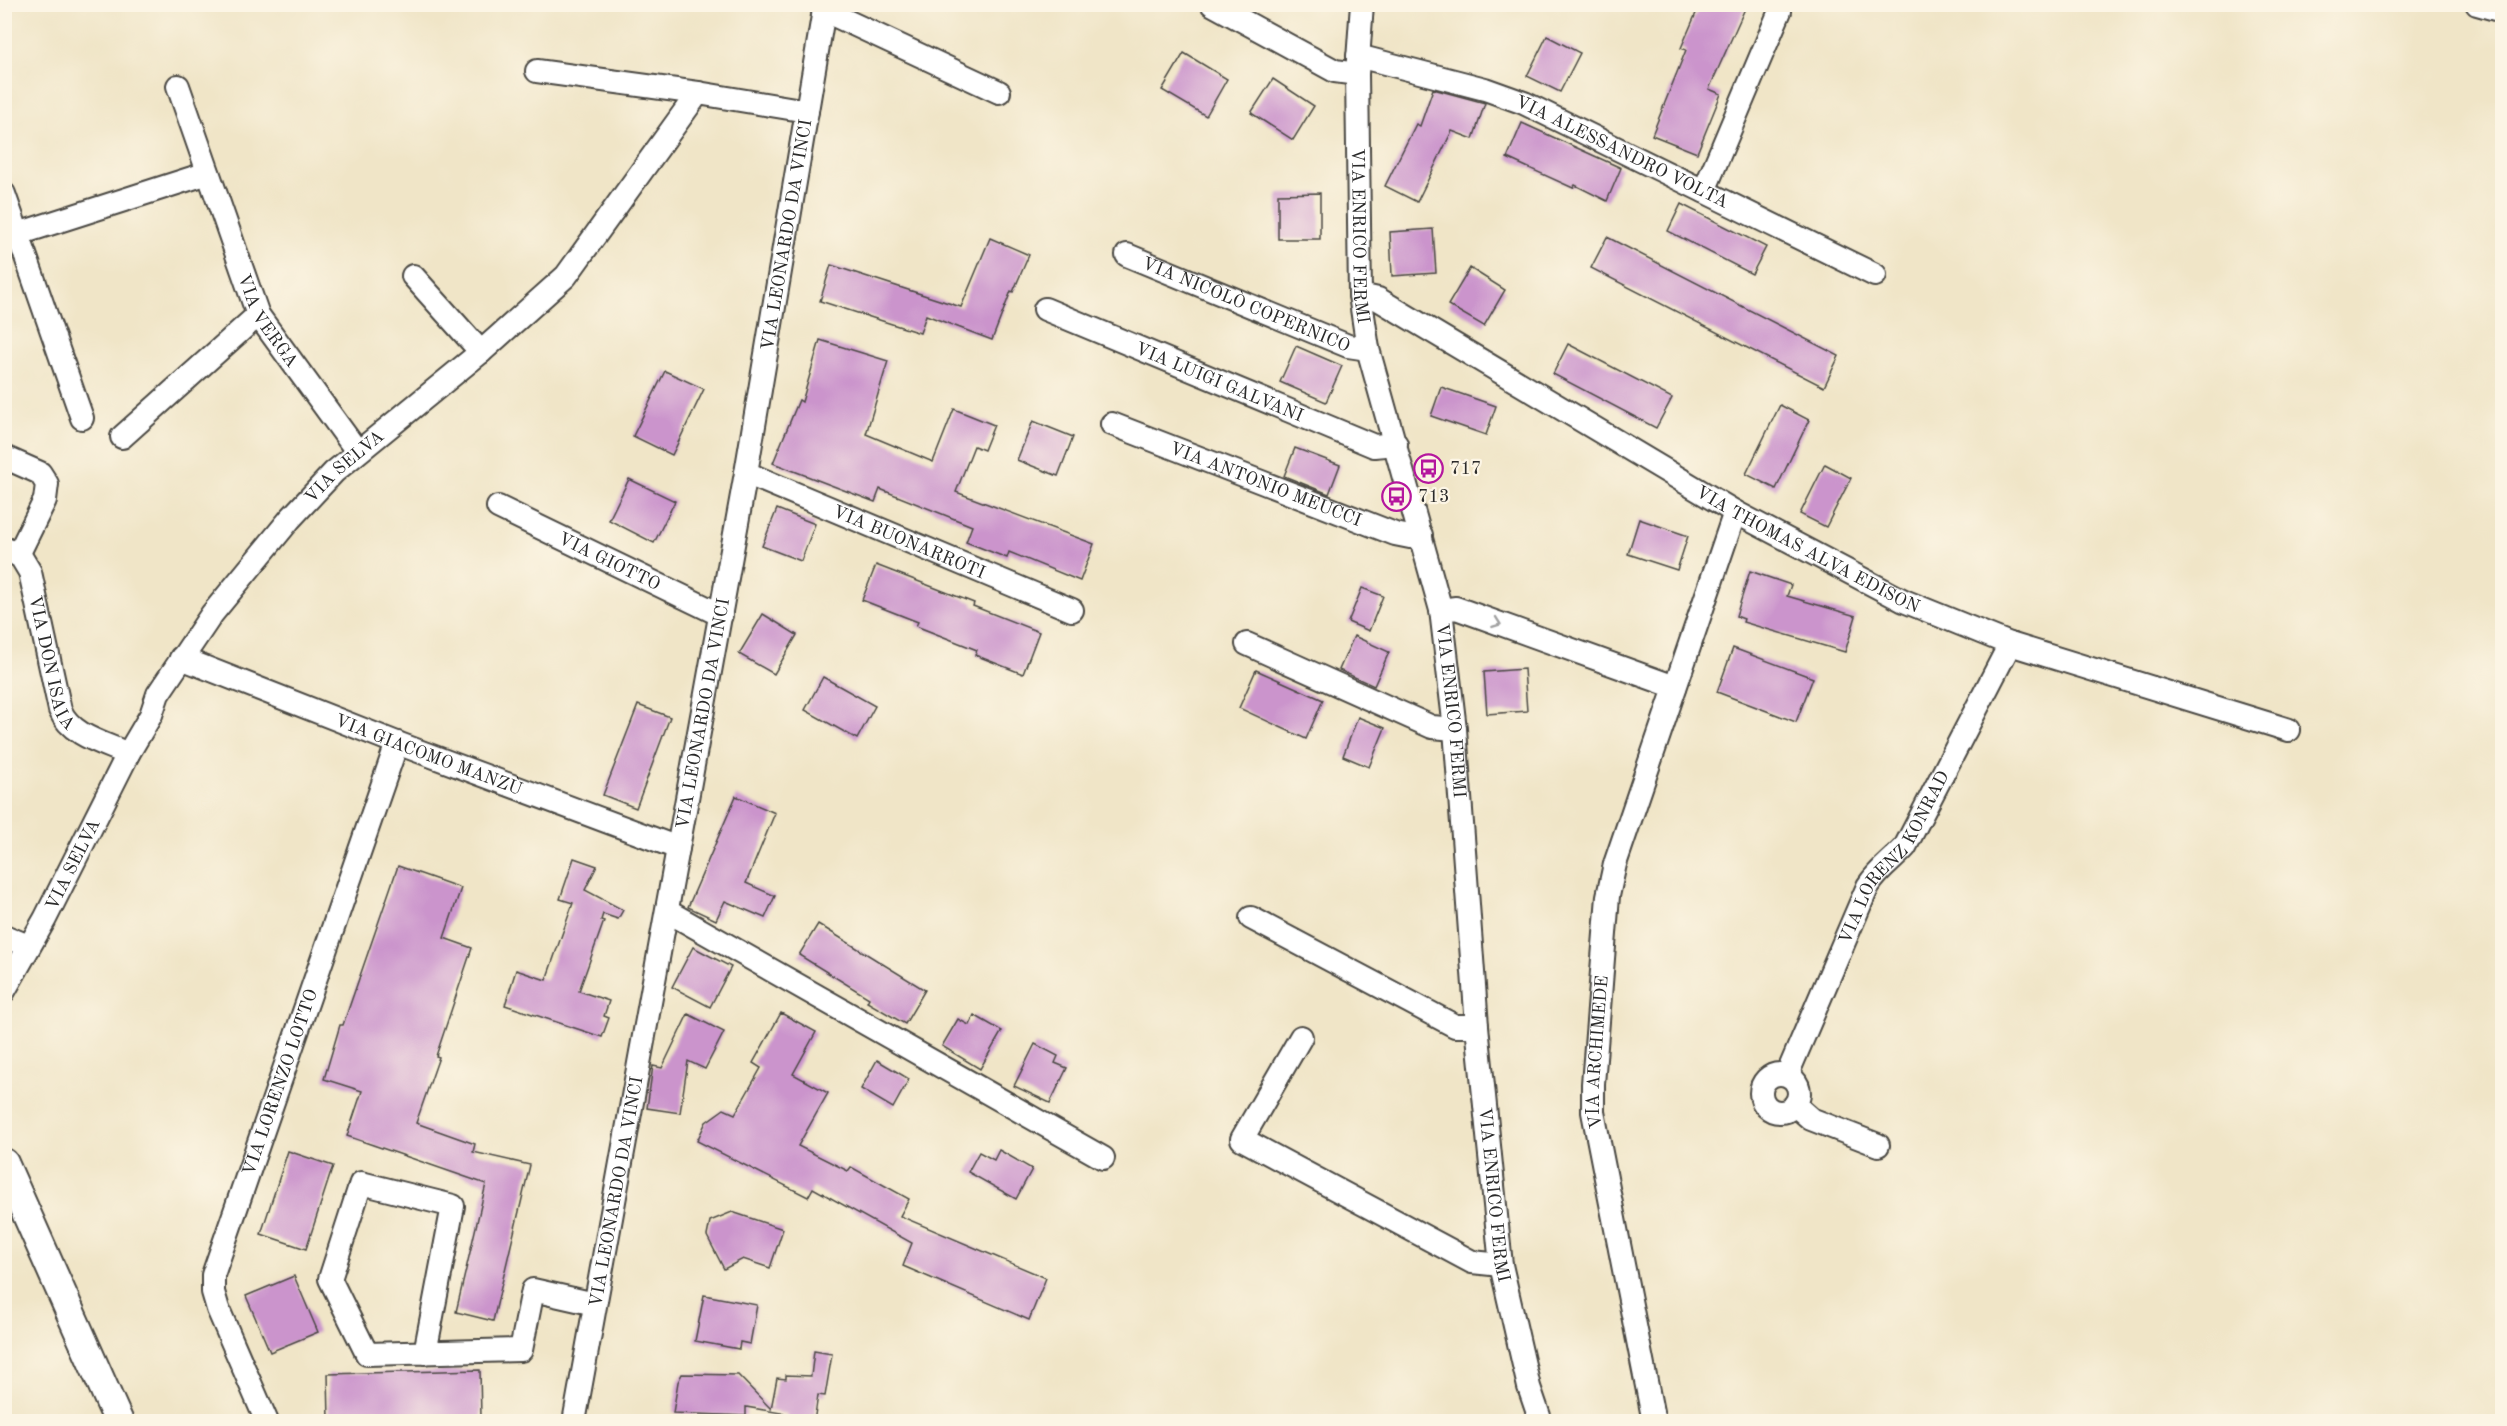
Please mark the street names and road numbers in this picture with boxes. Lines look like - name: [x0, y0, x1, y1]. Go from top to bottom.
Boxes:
- street label: VIA ALESSANDRO VOLTA: [1513, 93, 1731, 212]
- street label: VIA LEONARDO DA VINCI: [759, 118, 815, 352]
- street label: VIA ENRICO FERMI: [1348, 148, 1372, 325]
- street label: VIA NICOLÒ COPERNICO: [1139, 254, 1352, 356]
- street label: VIA VERGA: [234, 272, 301, 371]
- street label: VIA LUIGI GALVANI: [1132, 340, 1306, 426]
- street label: VIA SELVA: [302, 427, 388, 507]
- street label: VIA ANTONIO MEUCCI: [1167, 439, 1364, 530]
- street label: VIA THOMAS ALVA EDISON: [1693, 483, 1922, 616]
- street label: VIA BUONARROTI: [830, 503, 988, 582]
- street label: VIA GIOTTO: [555, 530, 663, 594]
- street label: VIA DON ISAIA: [25, 594, 78, 734]
- street label: VIA LEONARDO DA VINCI: [674, 597, 733, 831]
- street label: VIA ENRICO FERMI: [1433, 622, 1468, 799]
- street label: VIA GIACOMO MANZÙ: [332, 712, 526, 799]
- street label: VIA LORENZ KONRAD: [1836, 768, 1953, 947]
- street label: VIA SELVA: [43, 816, 104, 913]
- street label: VIA ARCHIMEDE: [1585, 975, 1612, 1130]
- street label: VIA LORENZO LOTTO: [240, 987, 321, 1178]
- street label: VIA LEONARDO DA VINCI: [587, 1075, 646, 1309]
- street label: VIA ENRICO FERMI: [1475, 1107, 1513, 1284]

